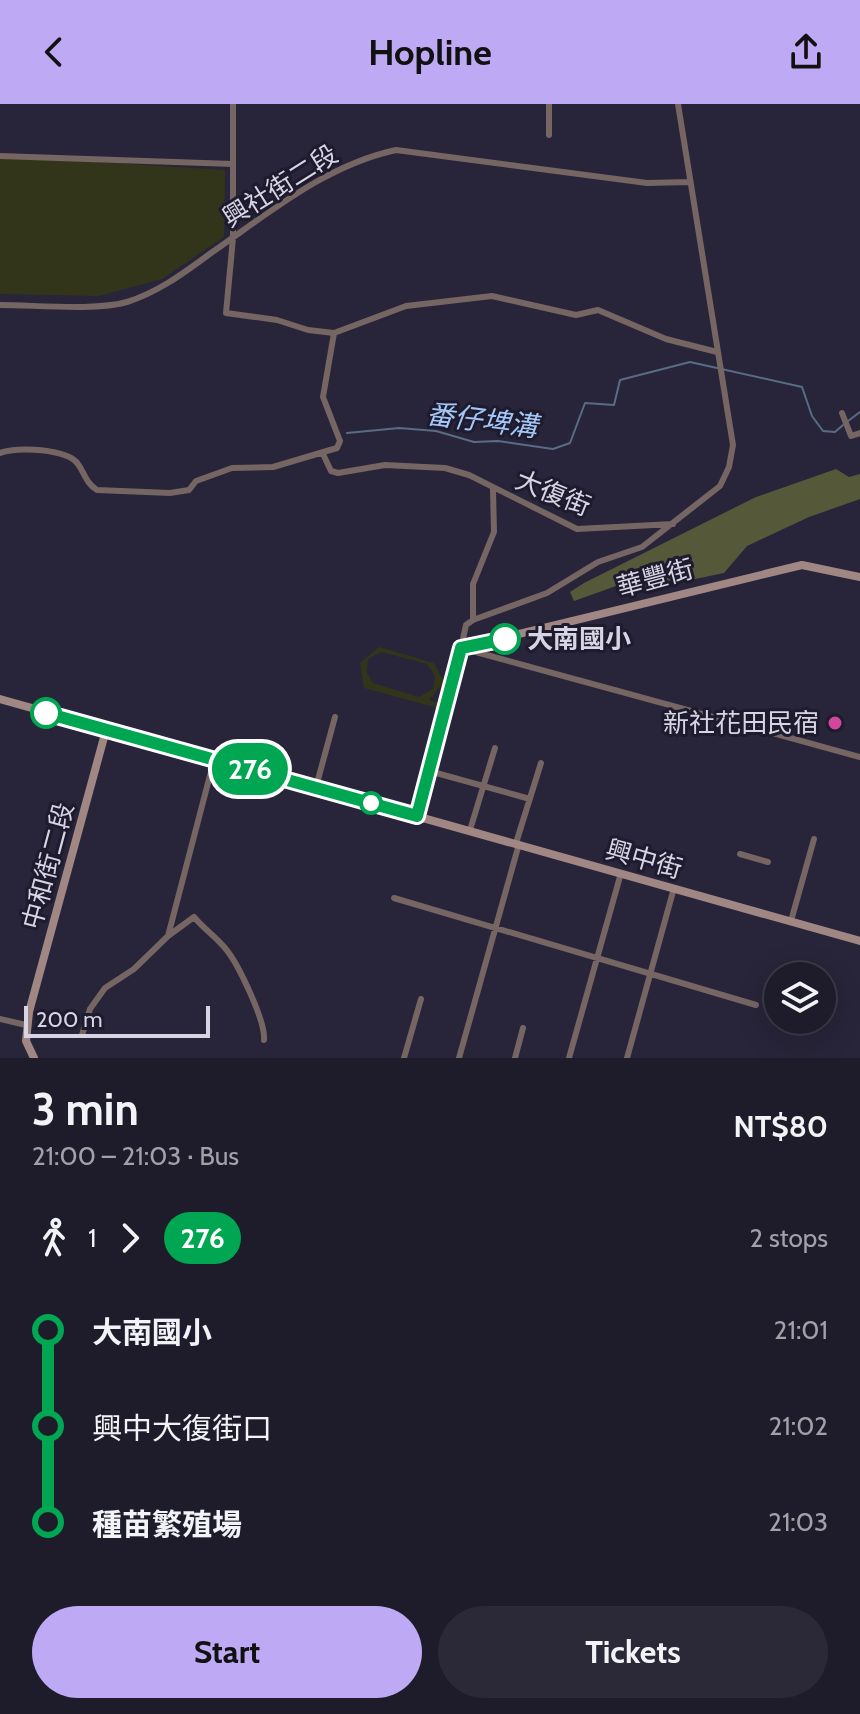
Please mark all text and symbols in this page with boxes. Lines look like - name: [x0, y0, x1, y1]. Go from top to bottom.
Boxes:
- icon: back: [32, 30, 76, 74]
- text: Hopline: [368, 30, 492, 74]
- icon: share: [784, 30, 828, 74]
- street label: 興社街二段: [216, 138, 344, 234]
- water label: 番仔埤溝: [424, 396, 544, 444]
- street label: 大復街: [511, 464, 595, 522]
- street label: 華豐街: [613, 552, 697, 604]
- place label: 大南國小: [527, 623, 631, 655]
- marker: 大南國小: [490, 624, 520, 654]
- unlabelled marker: [31, 698, 61, 728]
- place label: 新社花田民宿: [663, 707, 819, 739]
- marker: 新社花田民宿: [826, 714, 844, 732]
- line badge: 276: [204, 743, 296, 795]
- text: 276: [228, 752, 272, 786]
- unlabelled marker: [360, 792, 382, 814]
- street label: 中和街二段: [16, 799, 80, 933]
- street label: 興中街: [602, 833, 686, 885]
- map controls: [764, 962, 836, 1034]
- button: layers: [764, 962, 836, 1034]
- scale bar: [24, 1002, 210, 1038]
- text: 200 m: [36, 1006, 102, 1033]
- text: 3 min: [32, 1083, 139, 1136]
- text: NT$80: [733, 1108, 828, 1145]
- text: 21:00 – 21:03 · Bus: [32, 1140, 239, 1172]
- icon: walk: [32, 1216, 76, 1260]
- icon: forward: [108, 1216, 152, 1260]
- text: 276: [180, 1221, 225, 1255]
- text: 1: [88, 1222, 96, 1254]
- text: 2 stops: [750, 1222, 828, 1254]
- text: 大南國小: [92, 1314, 212, 1351]
- text: 21:01: [774, 1314, 828, 1346]
- text: 興中大復街口: [92, 1410, 272, 1447]
- text: 21:02: [769, 1410, 828, 1442]
- text: 種苗繁殖場: [92, 1506, 242, 1543]
- text: 21:03: [768, 1506, 828, 1538]
- button: Start: [32, 1606, 422, 1698]
- button: Tickets: [438, 1606, 828, 1698]

